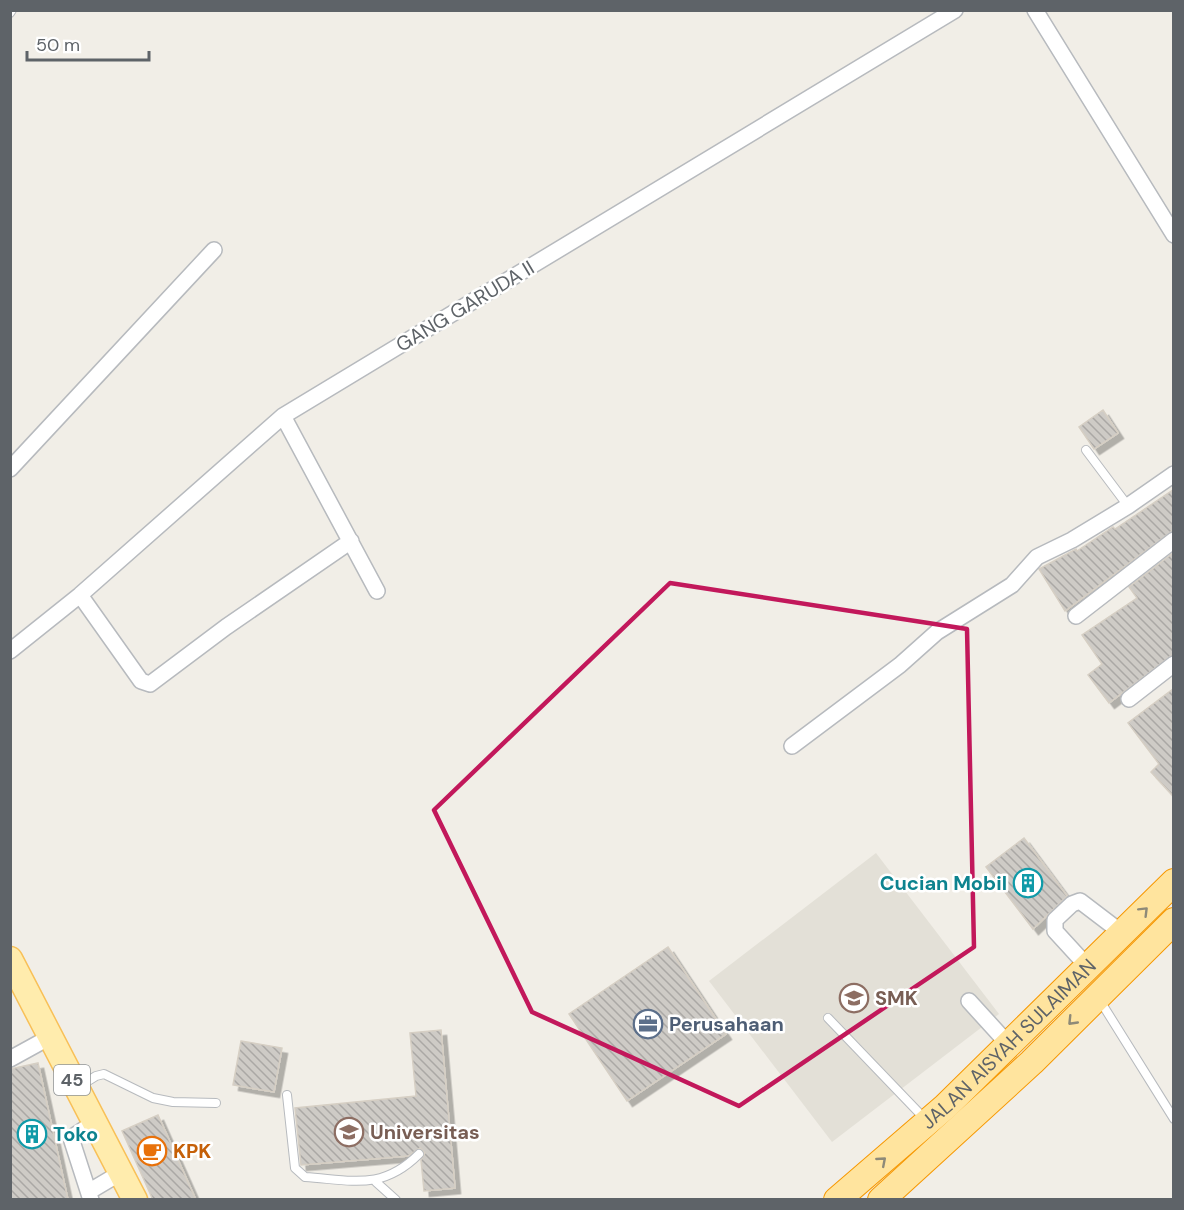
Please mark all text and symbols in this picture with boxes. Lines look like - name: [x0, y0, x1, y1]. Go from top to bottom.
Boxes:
- scale bar: [27, 24, 148, 62]
- text: 50 m: [36, 33, 80, 57]
- street label: GANG GARUDA II: [391, 254, 539, 358]
- building icon: Cucian Mobil: [1012, 867, 1044, 899]
- place label: Cucian Mobil: [880, 870, 1007, 896]
- one-way arrow: [1138, 907, 1148, 918]
- street label: JALAN AISYAH SULAIMAN: [916, 953, 1101, 1135]
- school or university icon: SMK: [838, 982, 870, 1014]
- place label: SMK: [875, 985, 918, 1011]
- office icon: Perusahaan: [632, 1008, 664, 1040]
- place label: Perusahaan: [669, 1011, 784, 1037]
- one-way arrow: [1068, 1014, 1079, 1024]
- road number: 45: [54, 1065, 90, 1095]
- school or university icon: Universitas: [333, 1116, 365, 1148]
- building icon: Toko: [16, 1118, 48, 1150]
- place label: Universitas: [370, 1119, 480, 1145]
- place label: Toko: [53, 1121, 98, 1147]
- cafe icon: KPK: [136, 1135, 168, 1167]
- place label: KPK: [173, 1138, 211, 1164]
- one-way arrow: [875, 1158, 886, 1169]

